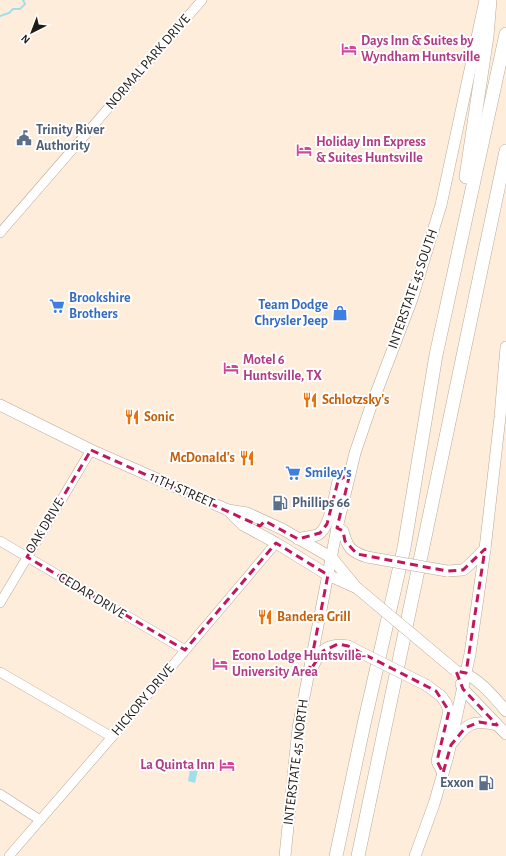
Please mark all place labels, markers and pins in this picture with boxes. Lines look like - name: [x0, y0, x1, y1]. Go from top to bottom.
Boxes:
- place label: Days Inn & Suites by Wyndham Huntsville: [361, 34, 480, 64]
- hotel icon: Days Inn & Suites by Wyndham Huntsville: [340, 40, 358, 58]
- place label: Trinity River Authority: [36, 123, 105, 153]
- public building icon: Trinity River Authority: [15, 129, 33, 147]
- place label: Holiday Inn Express & Suites Huntsville: [316, 135, 426, 165]
- hotel icon: Holiday Inn Express & Suites Huntsville: [295, 141, 313, 159]
- place label: Brookshire Brothers: [69, 291, 131, 321]
- supermarket icon: Brookshire Brothers: [48, 297, 66, 315]
- place label: Team Dodge Chrysler Jeep: [255, 298, 328, 328]
- shop icon: Team Dodge Chrysler Jeep: [331, 304, 349, 322]
- place label: Motel 6 Huntsville, TX: [243, 353, 322, 383]
- hotel icon: Motel 6 Huntsville, TX: [222, 359, 240, 377]
- restaurant icon: Schlotzsky's: [301, 391, 319, 409]
- place label: Schlotzsky's: [322, 393, 390, 407]
- restaurant icon: Sonic: [123, 408, 141, 426]
- place label: Sonic: [144, 410, 175, 424]
- restaurant icon: McDonald's: [238, 449, 256, 467]
- place label: McDonald's: [170, 451, 235, 465]
- supermarket icon: Smiley's: [284, 464, 302, 482]
- place label: Smiley's: [305, 466, 352, 480]
- fuel station icon: Phillips 66: [271, 494, 289, 512]
- place label: Phillips 66: [292, 496, 350, 510]
- restaurant icon: Bandera Grill: [256, 608, 274, 626]
- place label: Bandera Grill: [277, 610, 351, 624]
- place label: Econo Lodge Huntsville- University Area: [232, 649, 366, 679]
- hotel icon: Econo Lodge Huntsville- University Area: [211, 655, 229, 673]
- hotel icon: La Quinta Inn: [218, 756, 236, 774]
- place label: La Quinta Inn: [140, 758, 215, 772]
- fuel station icon: Exxon: [477, 774, 495, 792]
- place label: Exxon: [440, 776, 474, 790]

